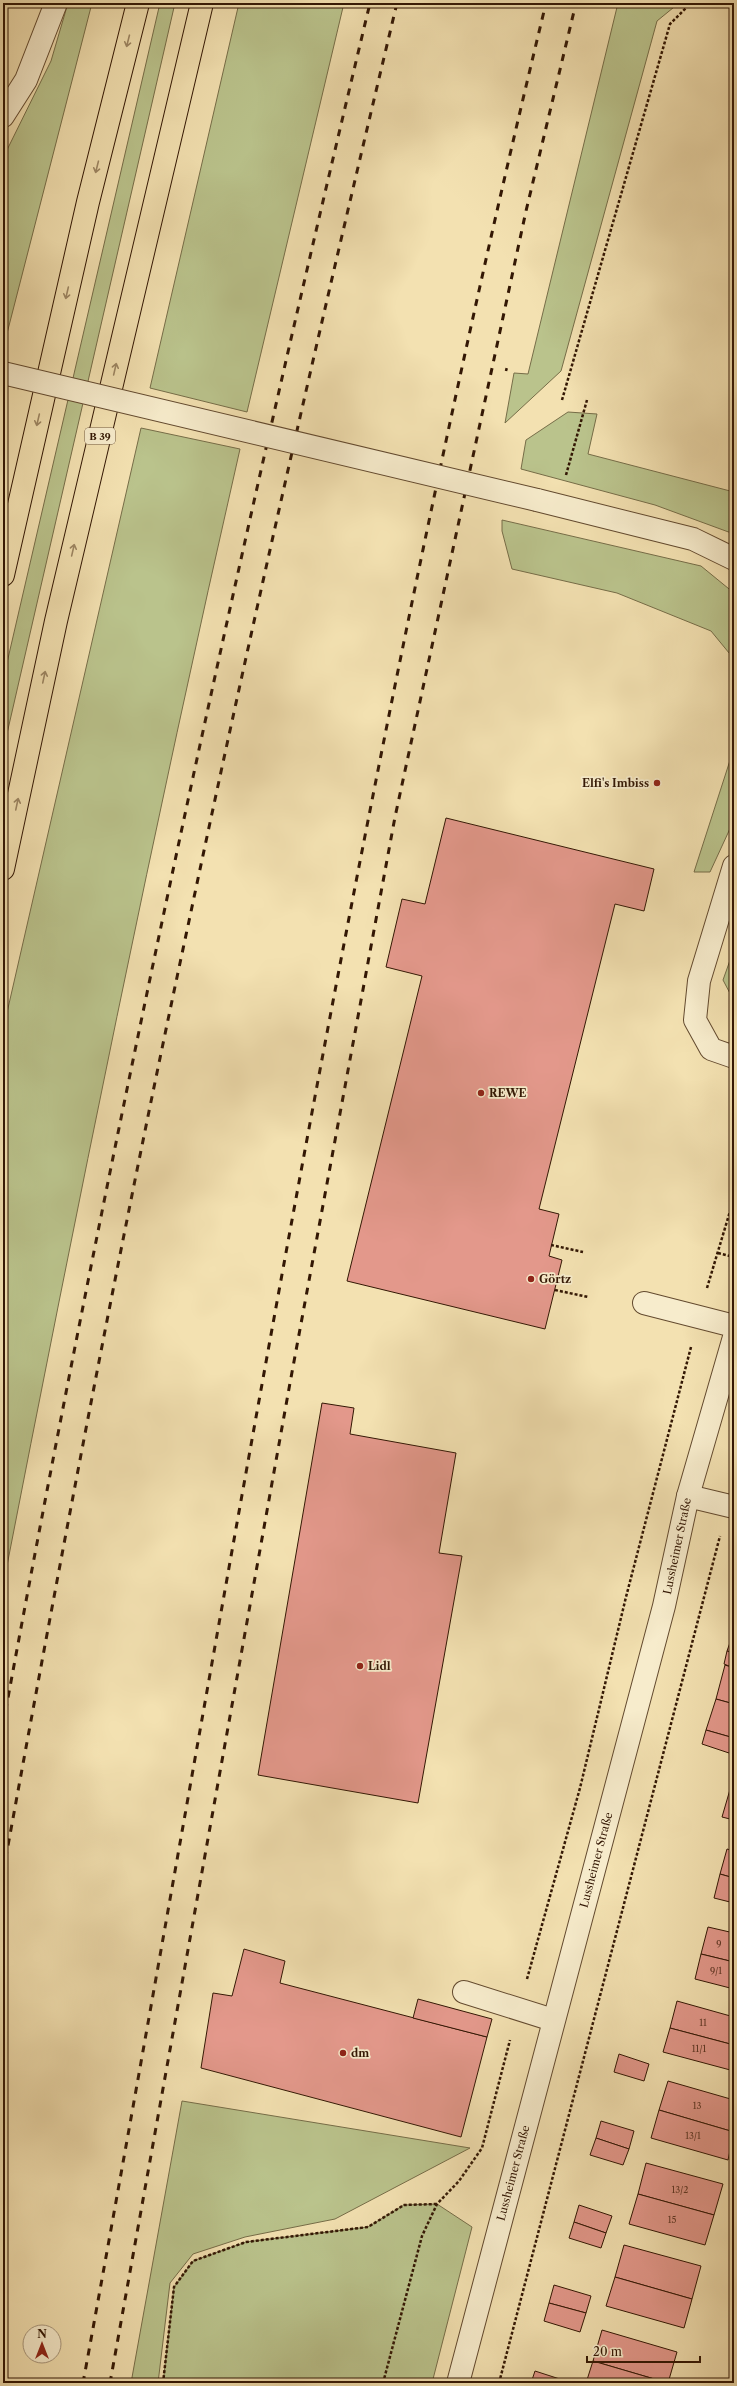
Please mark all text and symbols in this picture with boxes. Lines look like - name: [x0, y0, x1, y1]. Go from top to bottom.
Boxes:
- one-way arrow: [124, 34, 132, 47]
- one-way arrow: [92, 160, 100, 173]
- one-way arrow: [63, 287, 70, 300]
- one-way arrow: [112, 363, 120, 376]
- one-way arrow: [34, 413, 42, 426]
- road number: B 39: [85, 428, 115, 444]
- one-way arrow: [69, 544, 77, 557]
- one-way arrow: [41, 670, 49, 683]
- place label: Elfi's Imbiss: [582, 776, 649, 790]
- marker: Elfi's Imbiss: [652, 778, 662, 788]
- one-way arrow: [13, 798, 21, 811]
- place label: REWE: [489, 1086, 527, 1100]
- marker: REWE: [476, 1088, 486, 1098]
- place label: Görtz: [539, 1272, 571, 1286]
- marker: Görtz: [526, 1274, 536, 1284]
- street label: Lussheimer Straße: [660, 1496, 694, 1596]
- place label: Lidl: [368, 1659, 391, 1673]
- marker: Lidl: [355, 1661, 365, 1671]
- street label: Lussheimer Straße: [577, 1811, 615, 1909]
- house number: 9: [716, 1938, 722, 1949]
- house number: 9/1: [710, 1965, 722, 1976]
- house number: 11: [699, 2017, 707, 2028]
- house number: 11/1: [692, 2043, 707, 2054]
- place label: dm: [351, 2046, 369, 2060]
- marker: dm: [338, 2048, 348, 2058]
- house number: 13: [693, 2100, 701, 2111]
- street label: Lussheimer Straße: [494, 2124, 532, 2222]
- house number: 13/1: [685, 2130, 701, 2141]
- house number: 13/2: [671, 2184, 689, 2195]
- house number: 15: [668, 2214, 676, 2225]
- north arrow: [22, 2324, 62, 2364]
- text: N: [37, 2327, 47, 2341]
- scale bar: [587, 2338, 700, 2364]
- text: 20 m: [593, 2344, 622, 2359]

